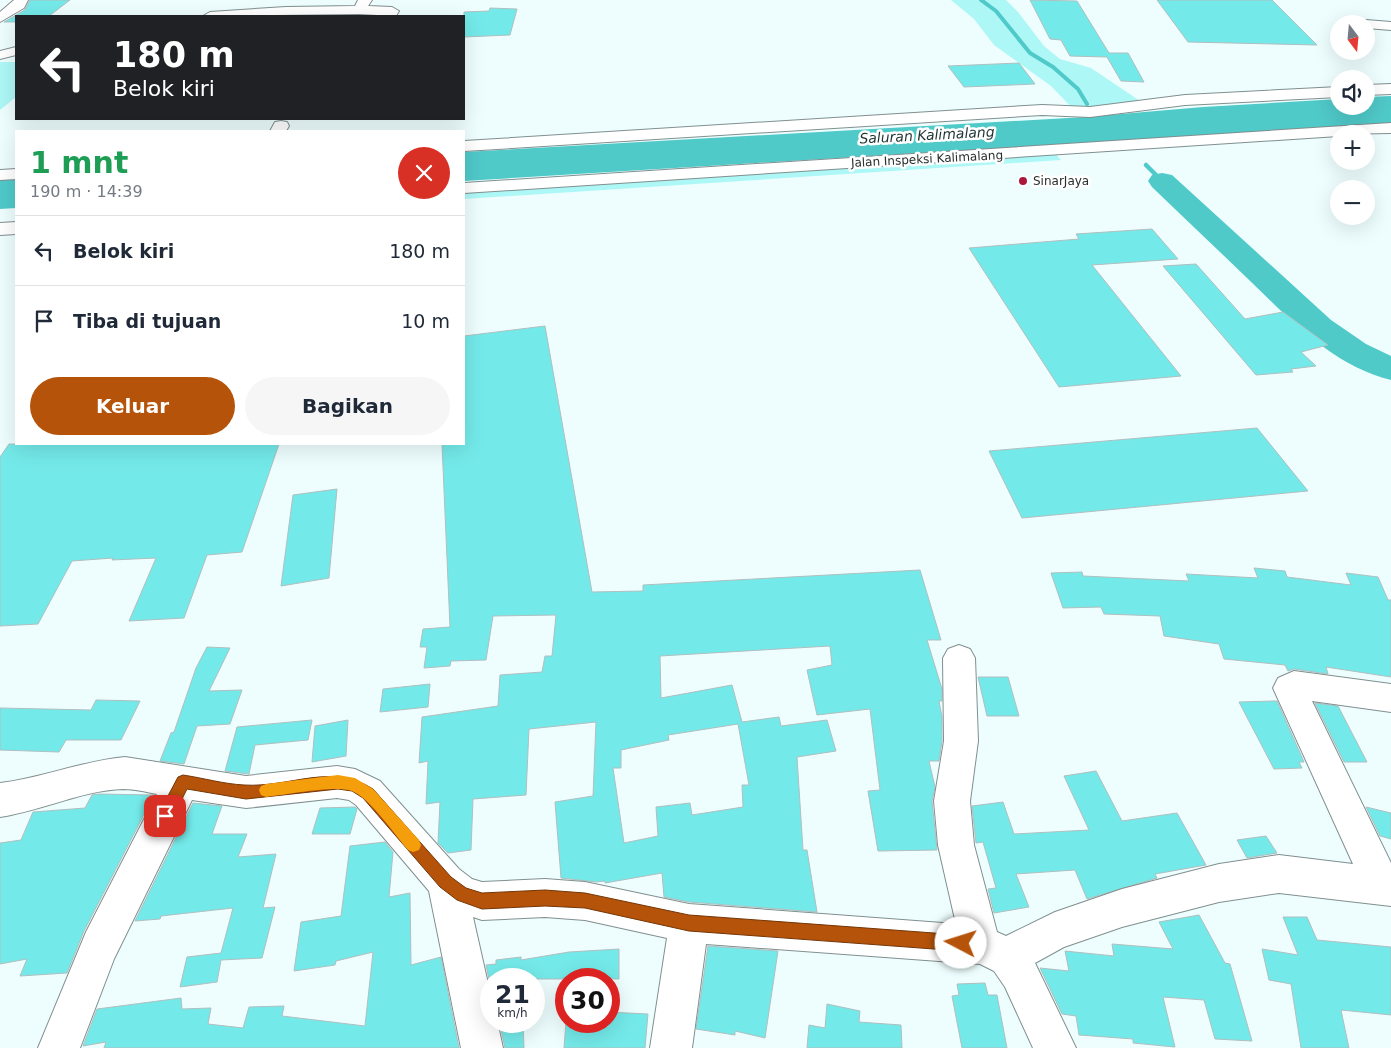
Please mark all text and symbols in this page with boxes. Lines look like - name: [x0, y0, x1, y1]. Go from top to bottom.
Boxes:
- north arrow: [1330, 15, 1375, 60]
- map controls: [1330, 15, 1375, 225]
- icon: left: [30, 35, 95, 100]
- text: 180 m: [113, 35, 235, 75]
- button: sound: [1330, 70, 1375, 115]
- text: Belok kiri: [113, 76, 215, 101]
- water label: Saluran Kalimalang: [859, 123, 995, 147]
- button: +: [1330, 125, 1375, 170]
- text: 1 mnt: [30, 145, 128, 180]
- button: close: [398, 147, 450, 199]
- street label: Jalan Inspeksi Kalimalang: [850, 148, 1003, 170]
- place label: SinarJaya: [1033, 174, 1089, 188]
- marker: SinarJaya: [1017, 175, 1029, 187]
- button: −: [1330, 180, 1375, 225]
- text: 190 m · 14:39: [30, 182, 143, 201]
- icon: left: [30, 237, 58, 265]
- text: Belok kiri: [73, 240, 174, 262]
- text: 180 m: [389, 240, 450, 262]
- icon: arrive: [30, 307, 58, 335]
- text: Tiba di tujuan: [73, 310, 221, 332]
- text: 10 m: [401, 310, 450, 332]
- button: Keluar: [30, 377, 235, 435]
- button: Bagikan: [245, 377, 450, 435]
- pin: [144, 795, 186, 837]
- icon: arrive: [151, 802, 179, 830]
- position arrow: [934, 916, 986, 968]
- speed limit sign: 30: [555, 968, 620, 1033]
- text: 21: [495, 980, 530, 1009]
- text: km/h: [497, 1006, 528, 1020]

